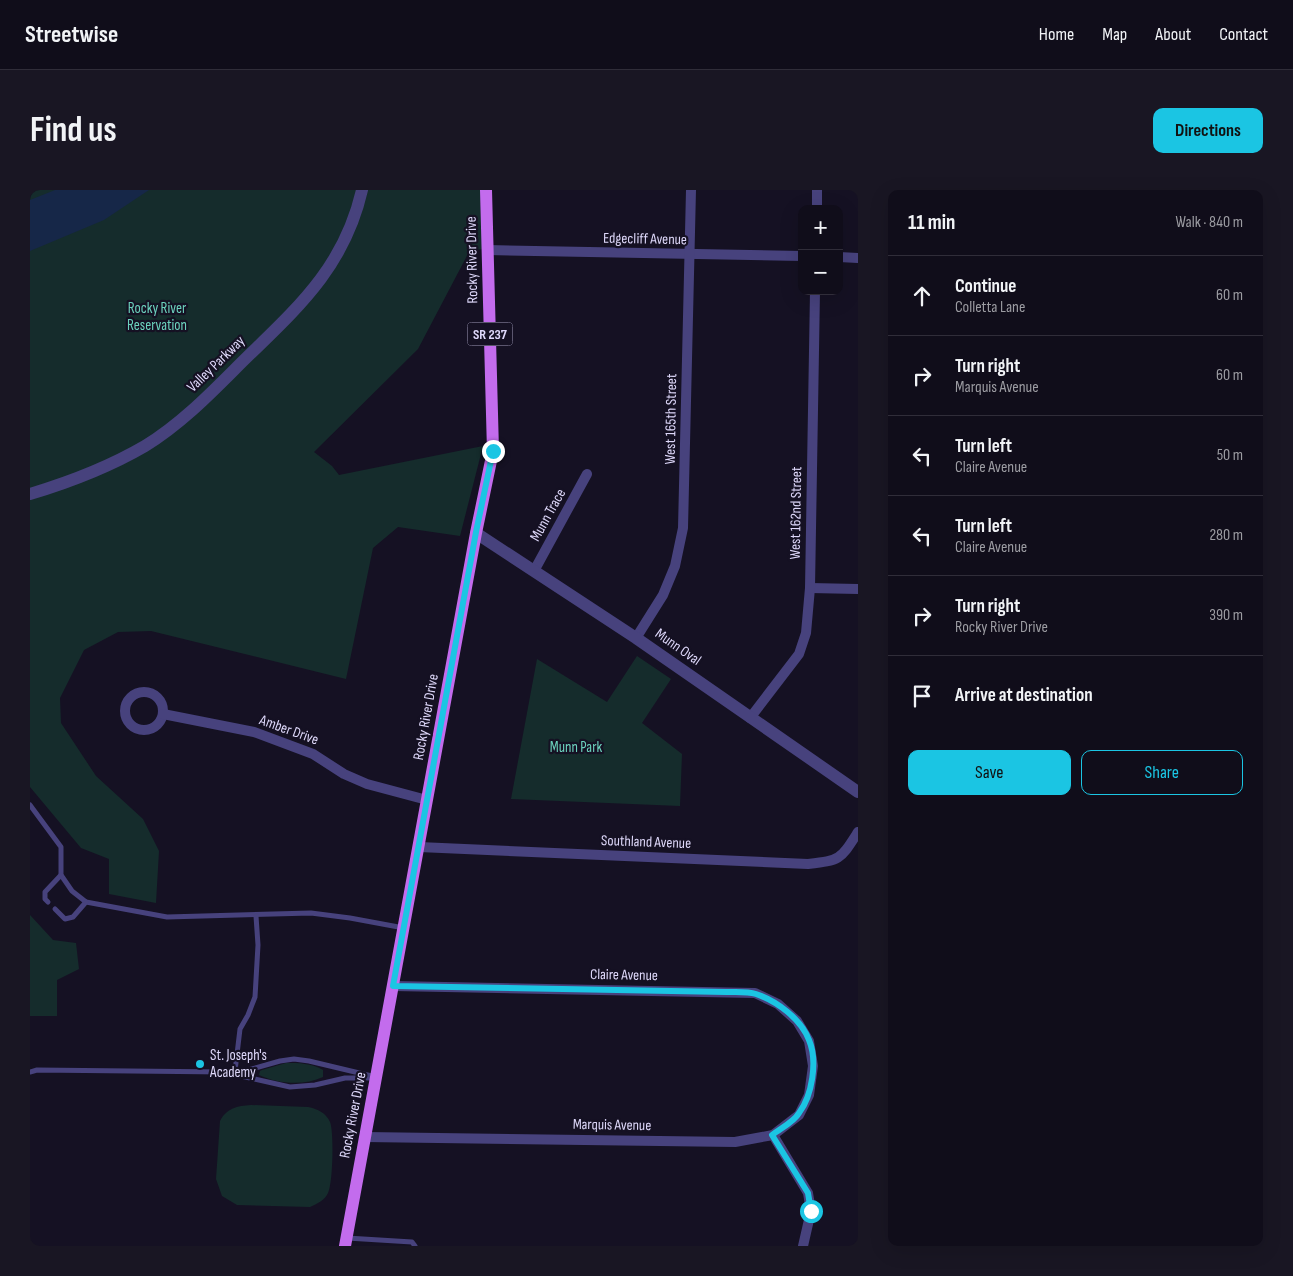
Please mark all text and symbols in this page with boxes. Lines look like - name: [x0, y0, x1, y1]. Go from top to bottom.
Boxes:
- text: Streetwise: [25, 20, 118, 49]
- text: Home: [1039, 24, 1074, 45]
- text: Map: [1102, 24, 1127, 45]
- text: About: [1155, 24, 1191, 45]
- text: Contact: [1219, 24, 1268, 45]
- button: Directions: [1153, 108, 1263, 153]
- text: Find us: [30, 109, 117, 152]
- map controls: [798, 205, 843, 295]
- button: +: [798, 205, 843, 250]
- text: 11 min: [908, 210, 955, 235]
- text: Walk · 840 m: [1176, 213, 1243, 232]
- street label: Rocky River Drive: [462, 216, 482, 304]
- street label: Edgecliff Avenue: [603, 229, 687, 249]
- button: −: [798, 250, 843, 295]
- text: Continue: [955, 275, 1016, 298]
- icon: ahead: [908, 282, 936, 310]
- text: 60 m: [1216, 286, 1243, 305]
- text: Colletta Lane: [955, 298, 1025, 317]
- park label: Rocky River Reservation: [127, 299, 187, 335]
- road number: SR 237: [468, 322, 512, 346]
- street label: Valley Parkway: [183, 332, 249, 396]
- text: Turn right: [955, 355, 1020, 378]
- icon: right: [908, 362, 936, 390]
- text: 60 m: [1216, 366, 1243, 385]
- street label: West 165th Street: [661, 373, 681, 465]
- text: Marquis Avenue: [955, 378, 1039, 397]
- text: Turn left: [955, 435, 1012, 458]
- route end: [482, 440, 505, 463]
- icon: left: [908, 442, 936, 470]
- text: 50 m: [1217, 446, 1243, 465]
- text: Claire Avenue: [955, 458, 1027, 477]
- street label: West 162nd Street: [786, 466, 806, 560]
- street label: Munn Trace: [526, 485, 570, 545]
- text: Turn left: [955, 515, 1012, 538]
- icon: left: [908, 522, 936, 550]
- text: 280 m: [1209, 526, 1243, 545]
- text: Claire Avenue: [955, 538, 1027, 557]
- text: Turn right: [955, 595, 1020, 618]
- icon: right: [908, 602, 936, 630]
- text: 390 m: [1209, 606, 1243, 625]
- text: Rocky River Drive: [955, 618, 1048, 637]
- street label: Munn Oval: [651, 624, 705, 670]
- street label: Rocky River Drive: [409, 672, 443, 762]
- icon: arrive: [908, 682, 936, 710]
- text: Arrive at destination: [955, 684, 1093, 707]
- street label: Amber Drive: [256, 710, 321, 749]
- park label: Munn Park: [550, 738, 602, 757]
- button: Save: [908, 750, 1071, 795]
- button: Share: [1081, 750, 1243, 795]
- street label: Southland Avenue: [601, 831, 691, 853]
- street label: Claire Avenue: [590, 965, 658, 985]
- place label: St. Joseph's Academy: [209, 1046, 267, 1082]
- marker: St. Joseph's Academy: [194, 1058, 206, 1070]
- street label: Rocky River Drive: [335, 1070, 371, 1160]
- street label: Marquis Avenue: [573, 1115, 651, 1135]
- route start: [800, 1200, 823, 1223]

